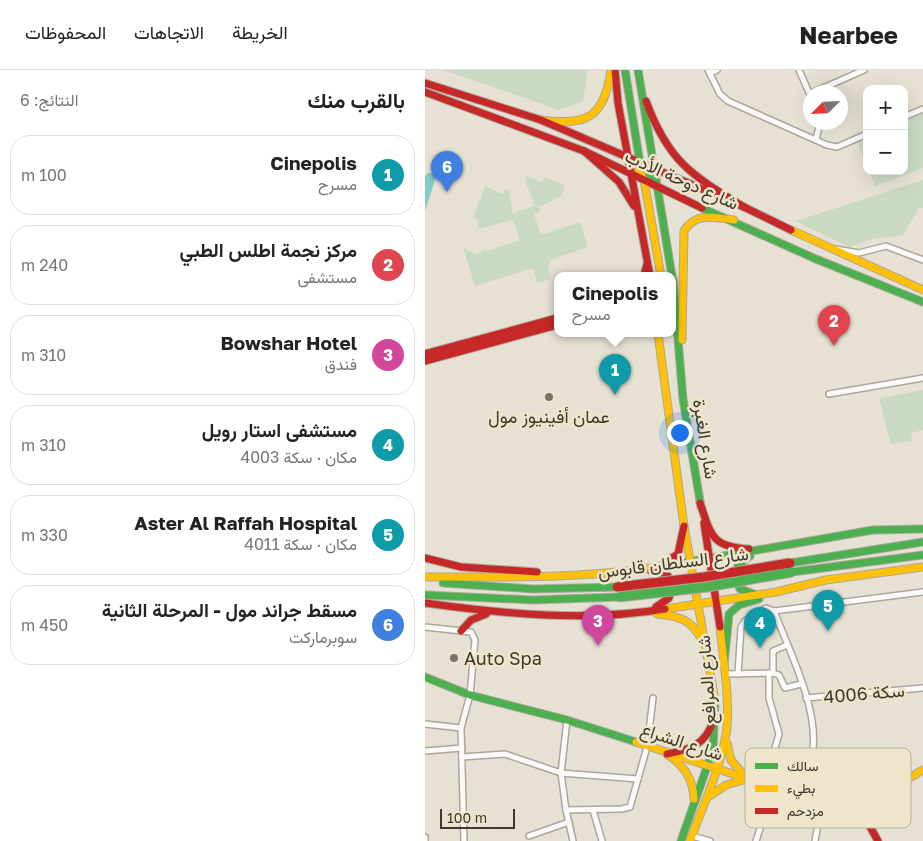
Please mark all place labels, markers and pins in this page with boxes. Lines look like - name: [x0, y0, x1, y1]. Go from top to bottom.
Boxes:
- pin: 6: [431, 151, 463, 192]
- pin: 2: [818, 305, 850, 346]
- pin: 1: [599, 354, 631, 395]
- marker: عمان أفينيوز مول: [543, 391, 555, 403]
- place label: عمان أفينيوز مول: [488, 405, 610, 428]
- pin: 5: [812, 590, 844, 631]
- pin: 3: [582, 605, 614, 646]
- pin: 4: [744, 607, 776, 648]
- place label: Auto Spa: [464, 647, 542, 669]
- marker: Auto Spa: [448, 652, 460, 664]

